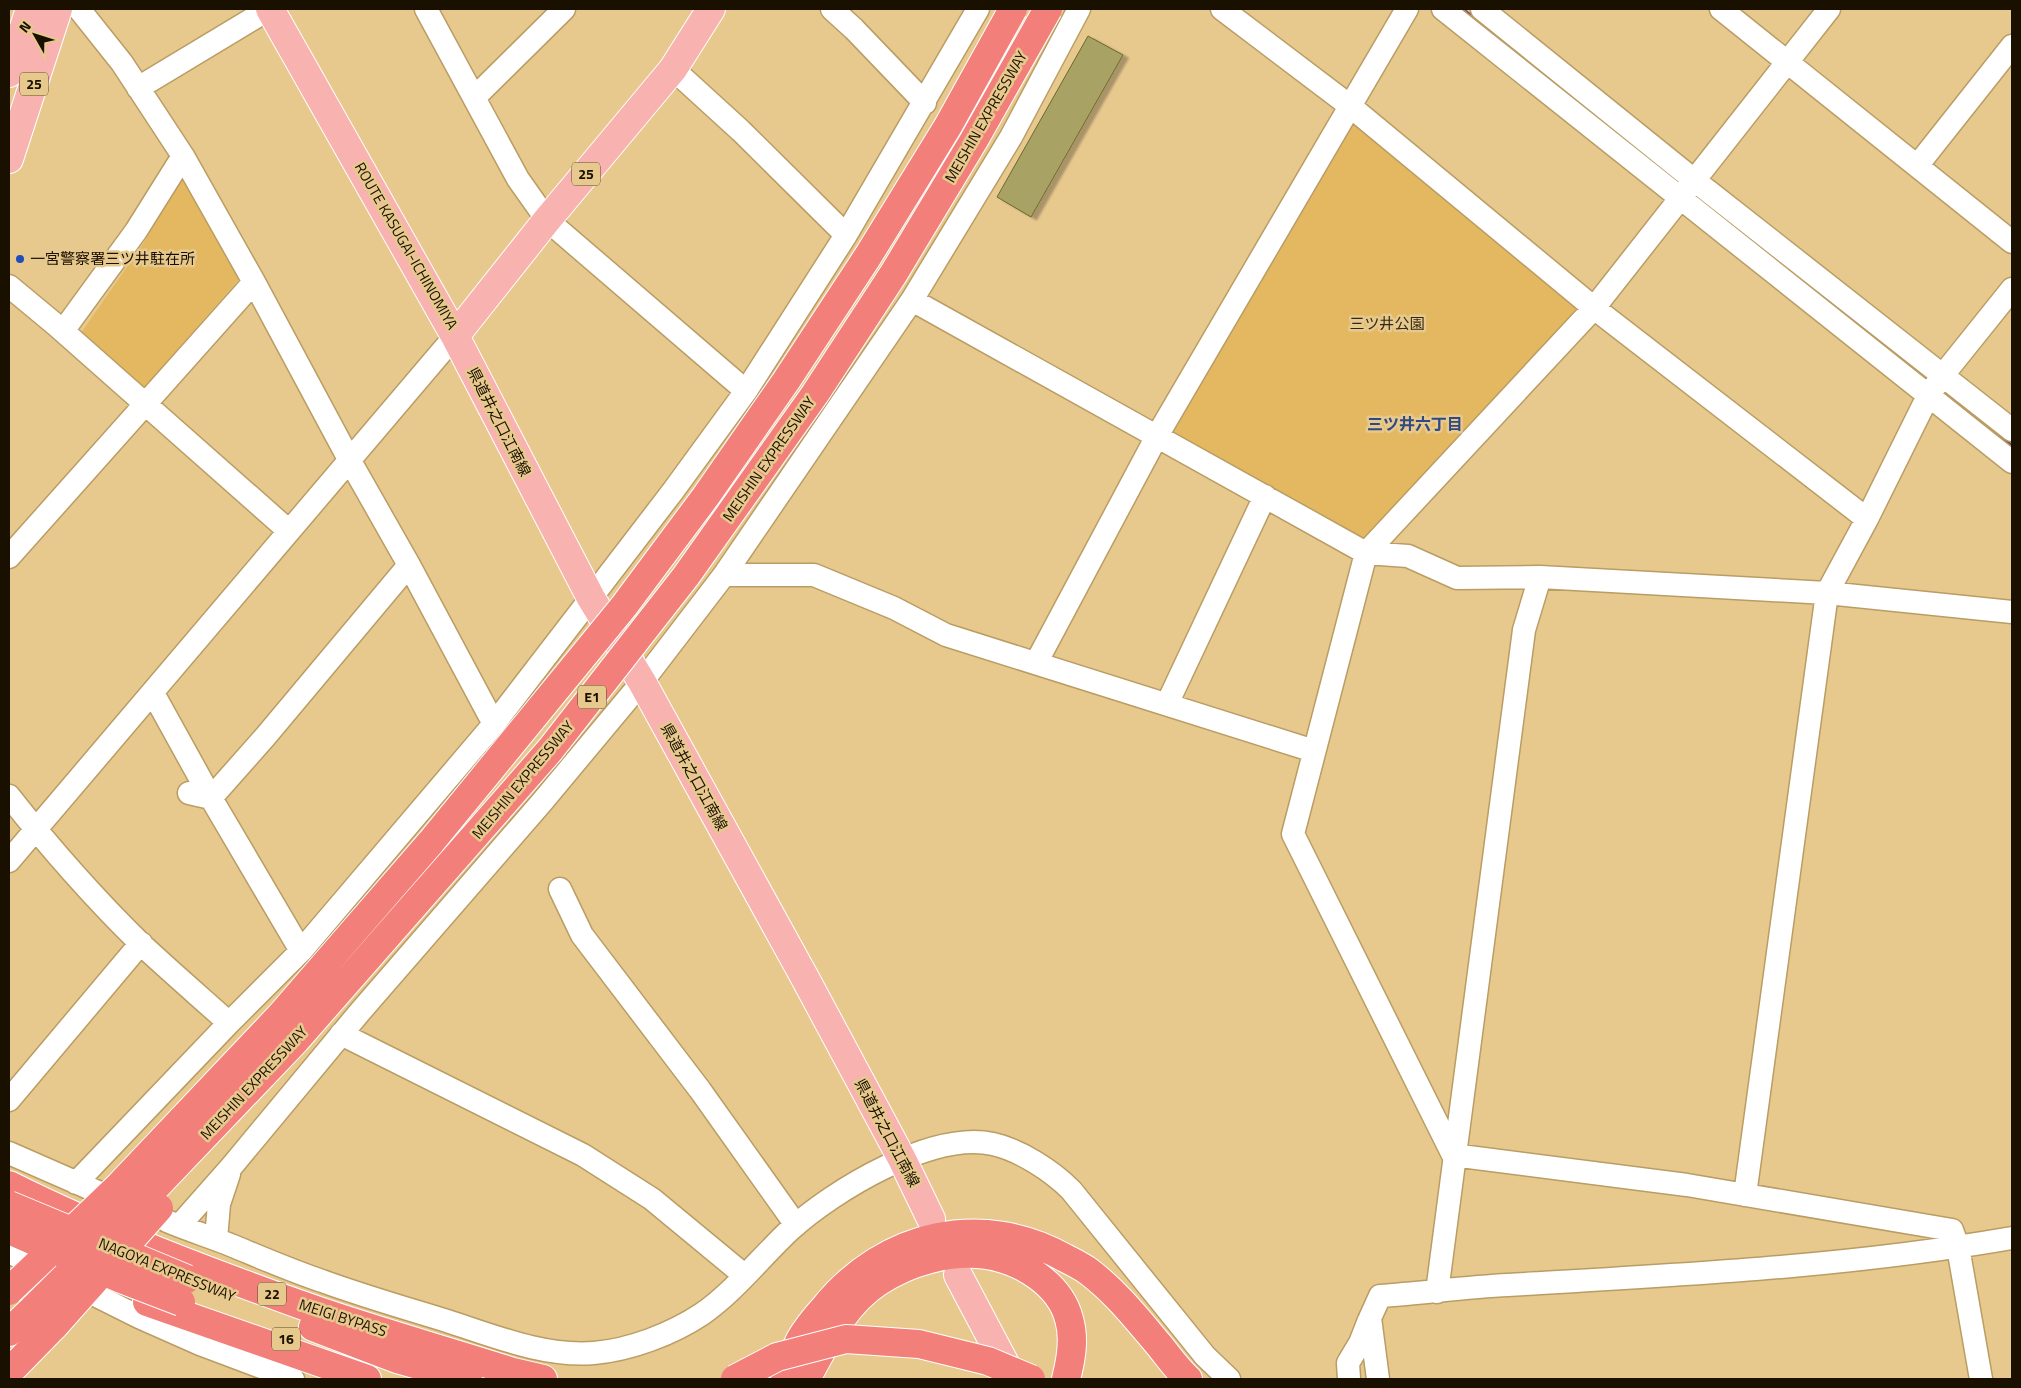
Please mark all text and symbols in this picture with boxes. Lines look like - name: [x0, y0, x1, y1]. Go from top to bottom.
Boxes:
- north arrow: [10, 10, 60, 60]
- text: N: [13, 16, 36, 37]
- street label: MEISHIN EXPRESSWAY: [938, 47, 1033, 187]
- road number: 25: [20, 72, 48, 96]
- street label: ROUTE KASUGAI-ICHINOMIYA: [349, 158, 464, 334]
- road number: 25: [572, 162, 600, 185]
- place label: 一宮警察署三ツ井駐在所: [30, 247, 195, 270]
- marker: 一宮警察署三ツ井駐在所: [14, 253, 26, 265]
- park label: 三ツ井公園: [1349, 312, 1425, 335]
- street label: 県道井之口江南線: [462, 363, 537, 480]
- street label: MEISHIN EXPRESSWAY: [717, 391, 821, 526]
- district label: 三ツ井六丁目: [1367, 412, 1463, 436]
- road number: E1: [578, 686, 606, 709]
- street label: MEISHIN EXPRESSWAY: [466, 715, 579, 844]
- street label: 県道井之口江南線: [655, 719, 734, 835]
- street label: MEISHIN EXPRESSWAY: [195, 1021, 313, 1145]
- street label: 県道井之口江南線: [849, 1074, 926, 1191]
- street label: NAGOYA EXPRESSWAY: [95, 1232, 239, 1308]
- road number: 22: [258, 1282, 286, 1306]
- street label: MEIGI BYPASS: [296, 1292, 390, 1343]
- road number: 16: [272, 1328, 300, 1350]

